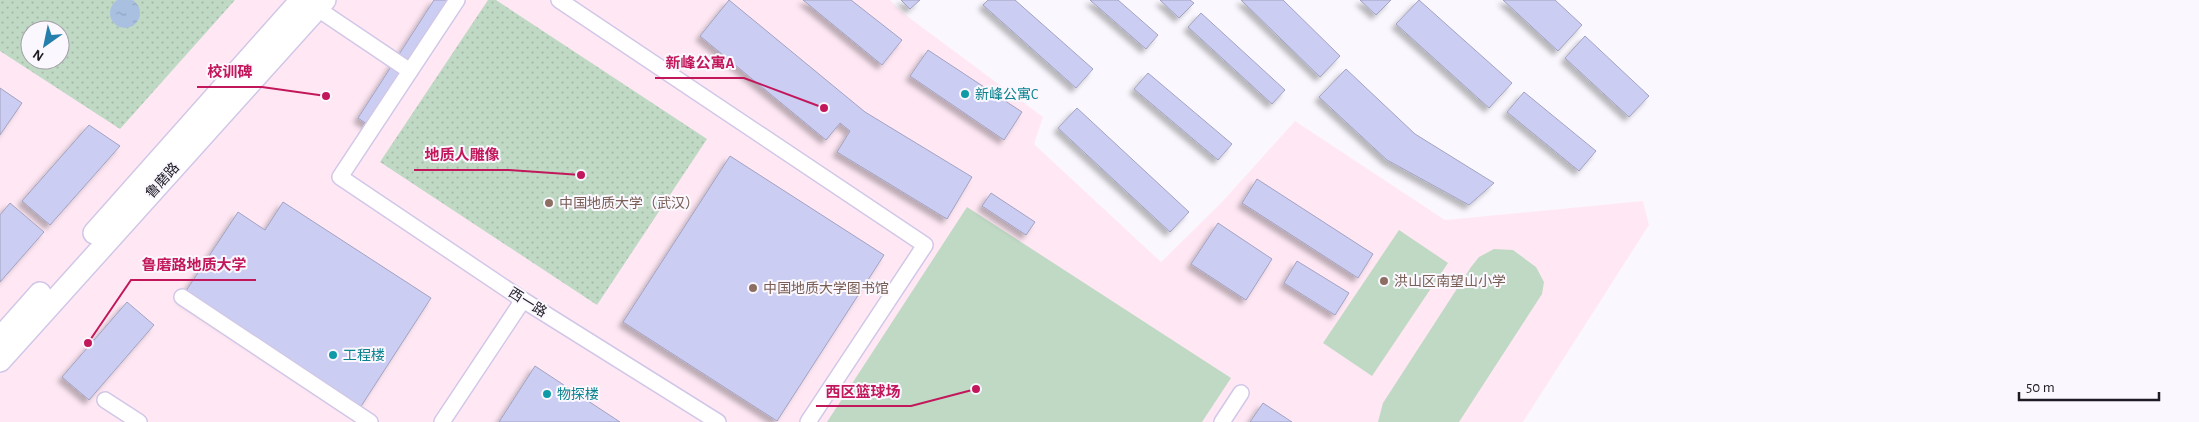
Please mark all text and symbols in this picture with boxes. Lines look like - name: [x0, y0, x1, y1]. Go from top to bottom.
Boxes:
- north arrow: [20, 20, 70, 70]
- text: N: [31, 47, 46, 64]
- callout: 新峰公寓A: [655, 48, 744, 78]
- text: 新峰公寓A: [665, 54, 735, 71]
- callout: 校训碑: [197, 57, 262, 87]
- text: 校训碑: [207, 63, 253, 80]
- place label: 新峰公寓C: [975, 86, 1038, 102]
- marker: 新峰公寓C: [959, 88, 971, 100]
- callout: 地质人雕像: [414, 140, 509, 170]
- text: 地质人雕像: [424, 147, 500, 163]
- street label: 鲁磨路: [143, 160, 182, 201]
- place label: 中国地质大学（武汉）: [559, 196, 699, 211]
- marker: 中国地质大学（武汉）: [543, 197, 555, 209]
- callout: 鲁磨路地质大学: [131, 250, 256, 280]
- text: 鲁磨路地质大学: [141, 256, 247, 273]
- place label: 洪山区南望山小学: [1394, 273, 1506, 289]
- marker: 洪山区南望山小学: [1378, 275, 1390, 287]
- place label: 中国地质大学图书馆: [763, 281, 889, 296]
- marker: 中国地质大学图书馆: [747, 282, 759, 294]
- street label: 西一路: [506, 285, 550, 320]
- place label: 工程楼: [343, 348, 385, 363]
- marker: 工程楼: [327, 349, 339, 361]
- scale bar: [2019, 370, 2159, 402]
- callout: 西区篮球场: [816, 376, 911, 406]
- text: 50 m: [2026, 380, 2055, 395]
- text: 西区篮球场: [825, 383, 901, 400]
- place label: 物探楼: [557, 386, 599, 402]
- marker: 物探楼: [541, 388, 553, 400]

